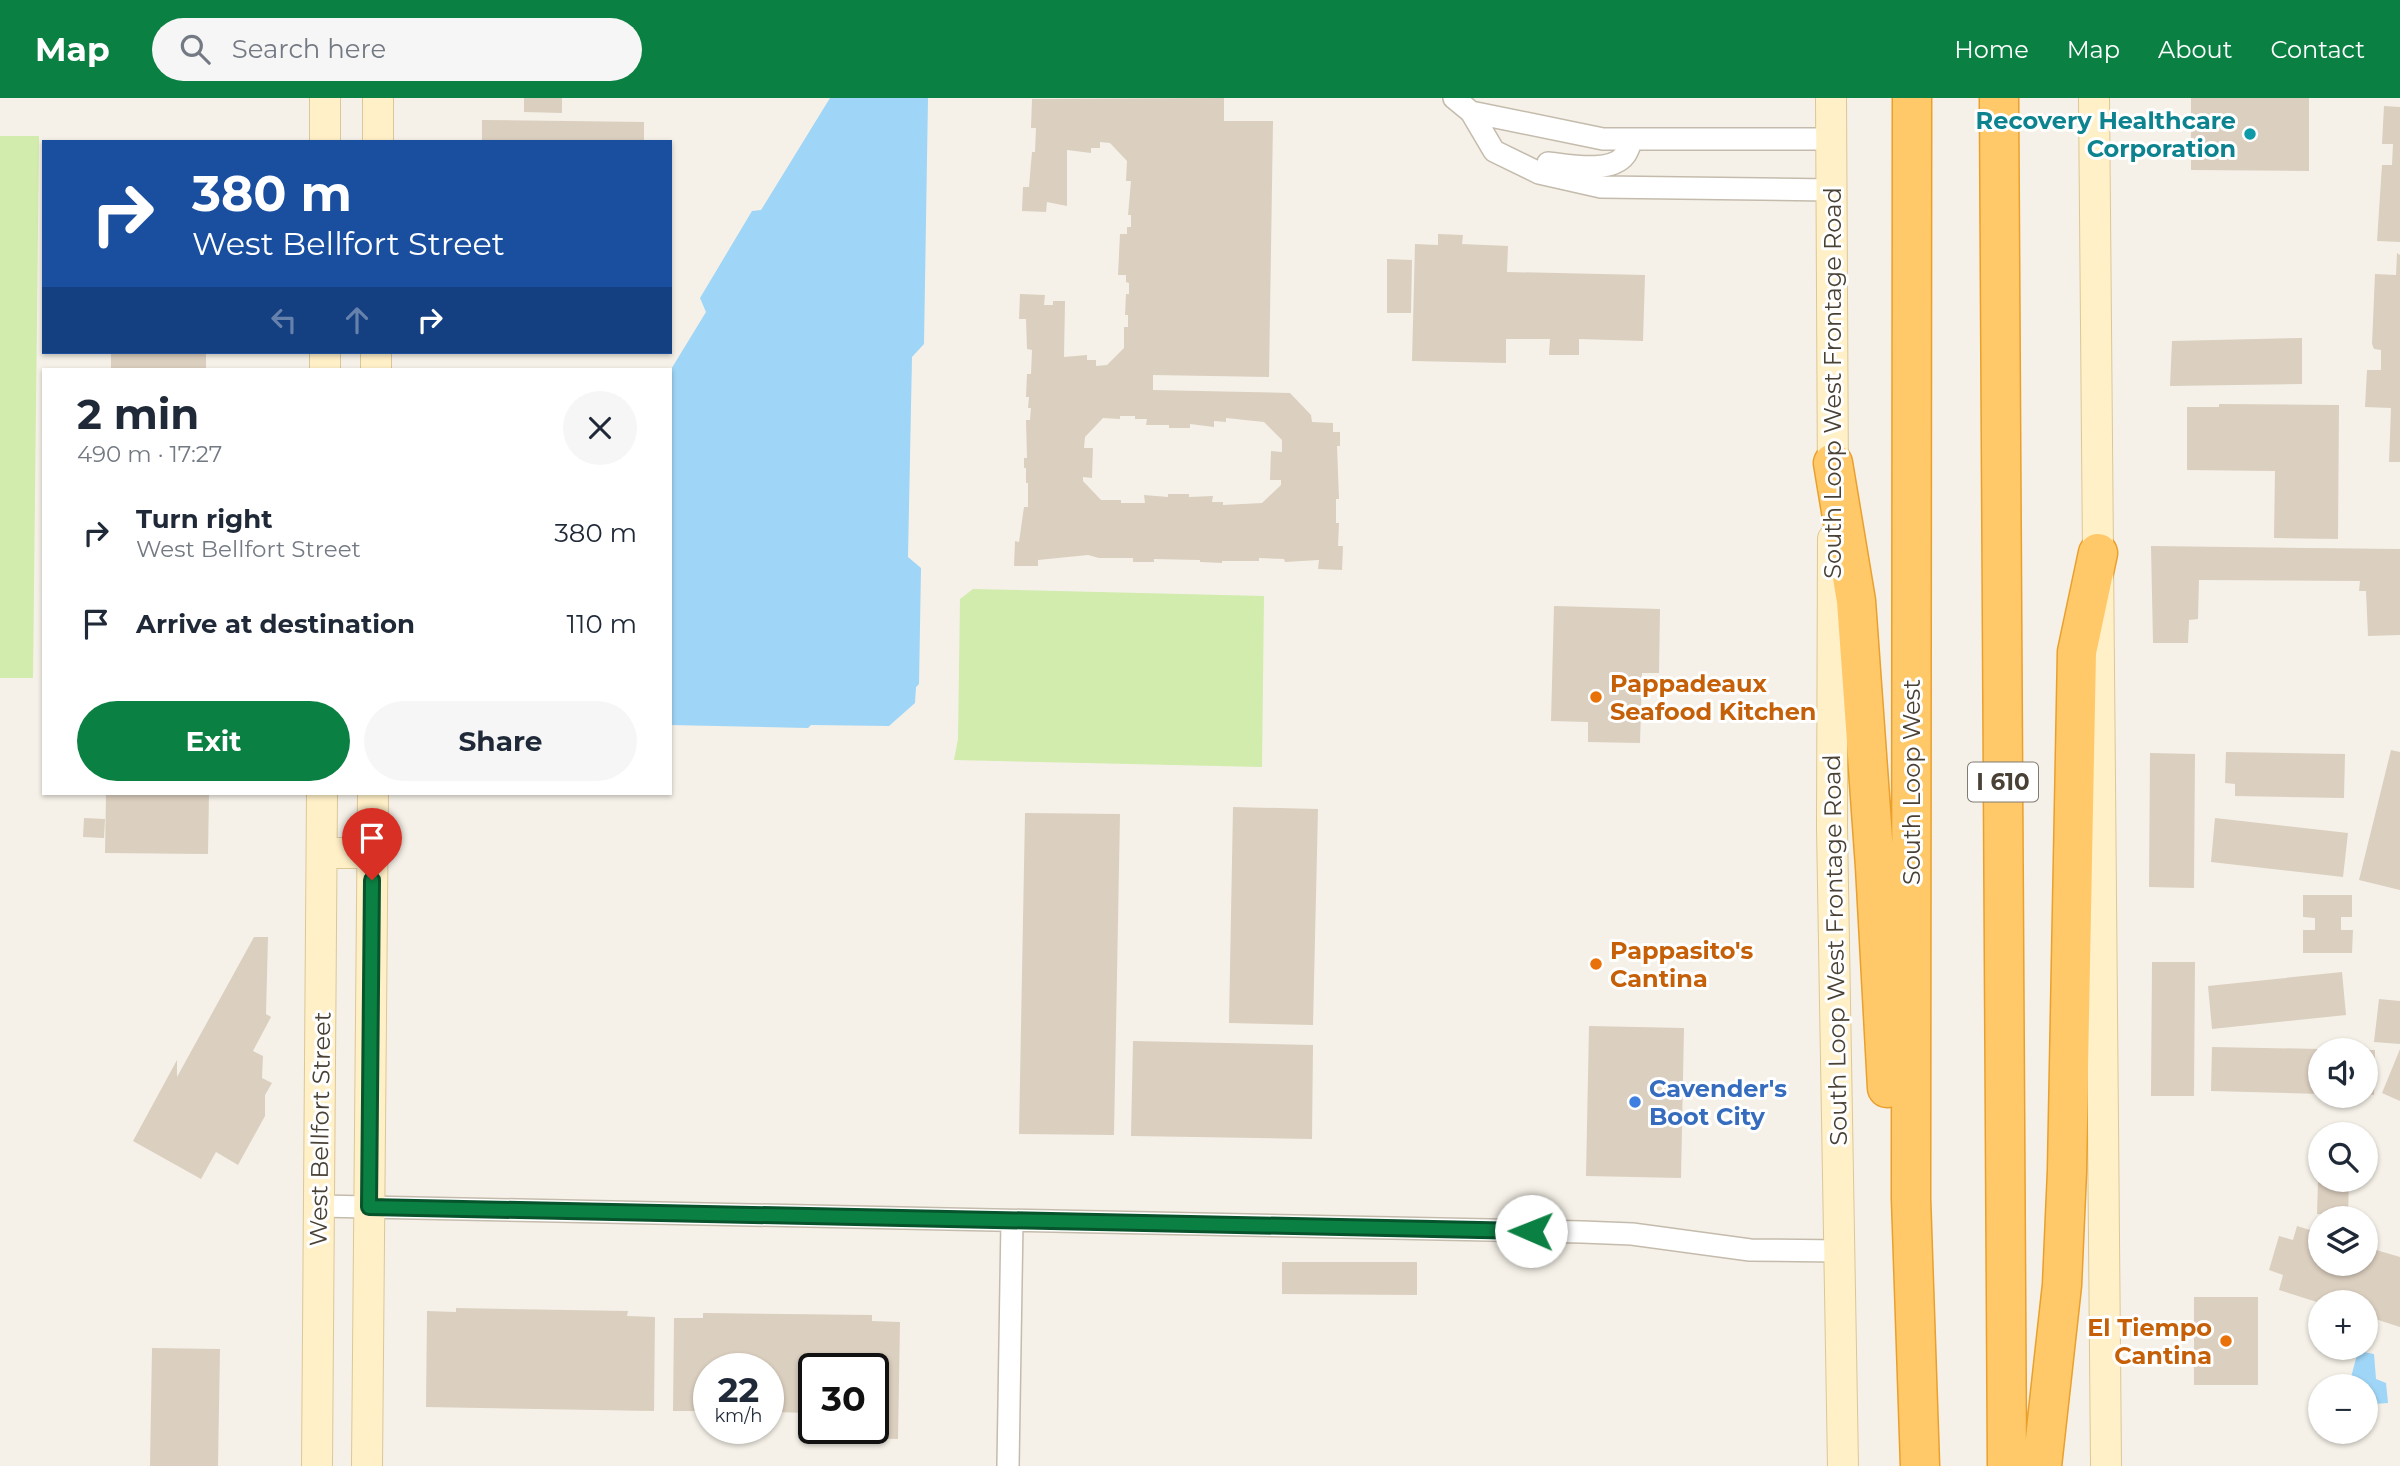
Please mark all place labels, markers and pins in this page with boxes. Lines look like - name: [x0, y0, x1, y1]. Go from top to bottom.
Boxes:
- place label: Recovery Healthcare Corporation: [1976, 106, 2236, 163]
- marker: Recovery Healthcare Corporation: [2242, 126, 2258, 142]
- place label: Pappadeaux Seafood Kitchen: [1610, 669, 1816, 726]
- marker: Pappadeaux Seafood Kitchen: [1588, 689, 1604, 705]
- pin: [342, 808, 402, 880]
- place label: Pappasito's Cantina: [1610, 936, 1754, 993]
- marker: Pappasito's Cantina: [1588, 956, 1604, 972]
- place label: Cavender's Boot City: [1649, 1074, 1787, 1131]
- marker: Cavender's Boot City: [1627, 1094, 1643, 1110]
- place label: El Tiempo Cantina: [2087, 1313, 2212, 1370]
- marker: El Tiempo Cantina: [2218, 1333, 2234, 1349]

